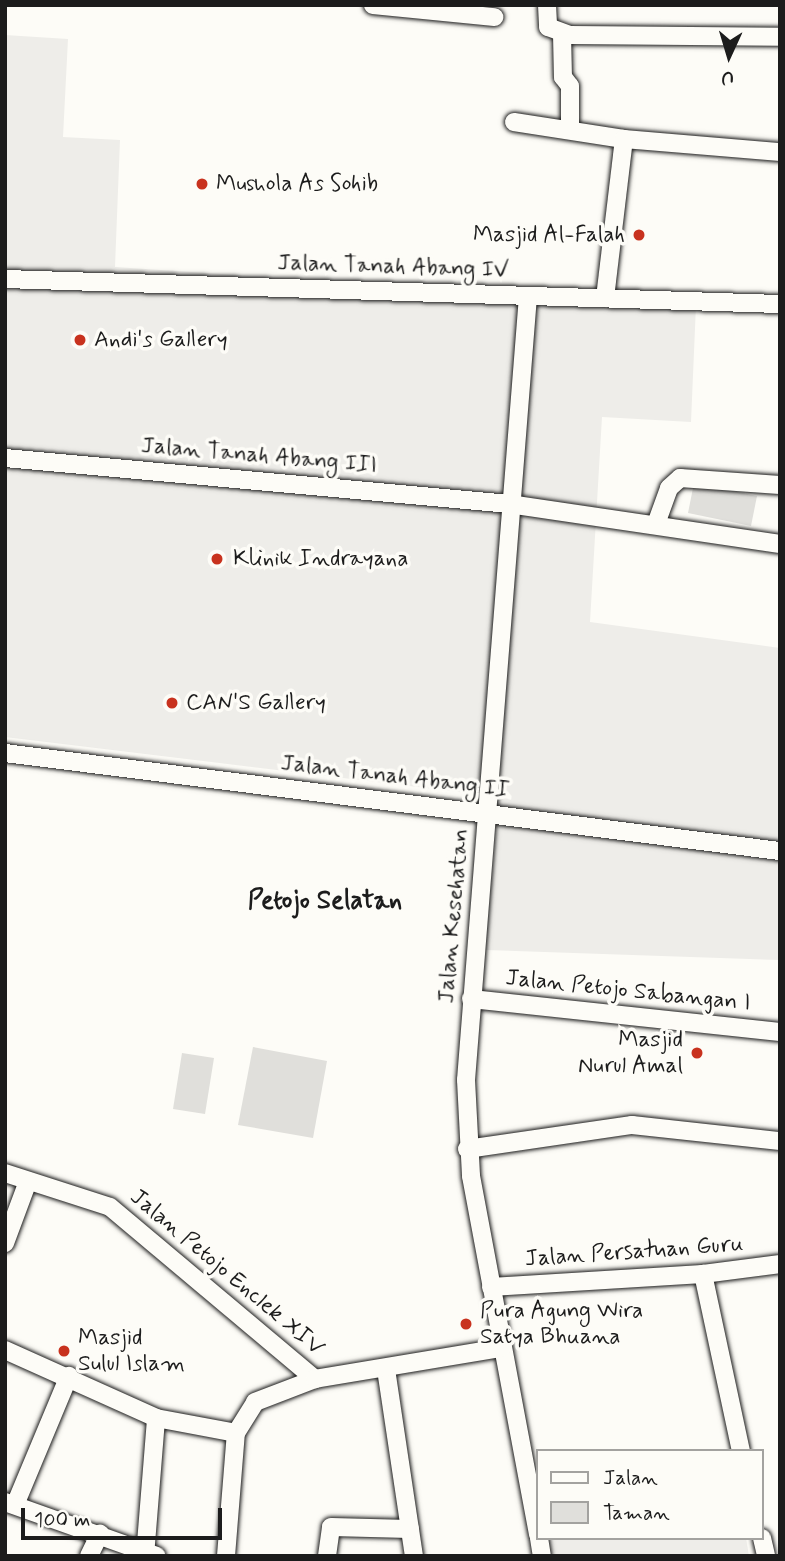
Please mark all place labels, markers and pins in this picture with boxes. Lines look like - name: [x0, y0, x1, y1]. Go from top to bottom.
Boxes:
- place label: Mushola As Sohib: [216, 170, 382, 198]
- marker: Mushola As Sohib: [194, 176, 210, 192]
- place label: Masjid Al-Falah: [473, 221, 625, 249]
- marker: Masjid Al-Falah: [631, 227, 647, 243]
- place label: Andi's Gallery: [94, 326, 228, 354]
- marker: Andi's Gallery: [72, 332, 88, 348]
- place label: Klinik Indrayana: [233, 545, 405, 573]
- marker: Klinik Indrayana: [207, 549, 227, 569]
- place label: CAN'S Gallery: [186, 689, 326, 717]
- marker: CAN'S Gallery: [164, 695, 180, 711]
- place label: Masjid Nurul Amal: [579, 1026, 683, 1080]
- marker: Masjid Nurul Amal: [689, 1045, 705, 1061]
- place label: Pura Agung Wira Satya Bhuana: [480, 1297, 641, 1351]
- marker: Pura Agung Wira Satya Bhuana: [458, 1316, 474, 1332]
- place label: Masjid Sulul Islam: [78, 1324, 189, 1378]
- marker: Masjid Sulul Islam: [56, 1343, 72, 1359]

